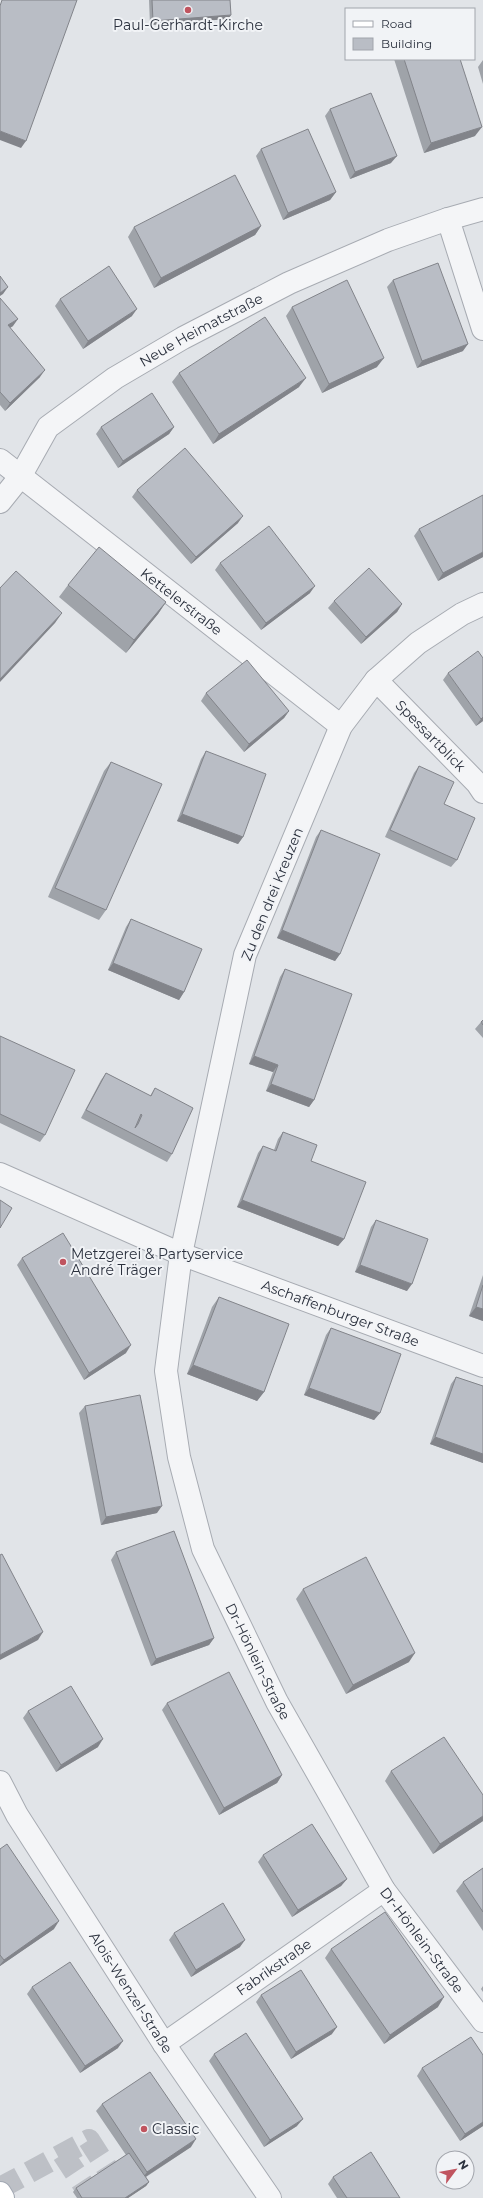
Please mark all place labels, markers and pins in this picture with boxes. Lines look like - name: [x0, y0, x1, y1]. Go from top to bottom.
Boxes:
- marker: Paul-Gerhardt-Kirche: [183, 5, 193, 15]
- place label: Paul-Gerhardt-Kirche: [113, 16, 263, 34]
- place label: Metzgerei & Partyservice André Träger: [71, 1245, 243, 1279]
- marker: Metzgerei & Partyservice André Träger: [58, 1257, 68, 1267]
- place label: Classic: [152, 2120, 199, 2138]
- marker: Classic: [139, 2124, 149, 2134]

